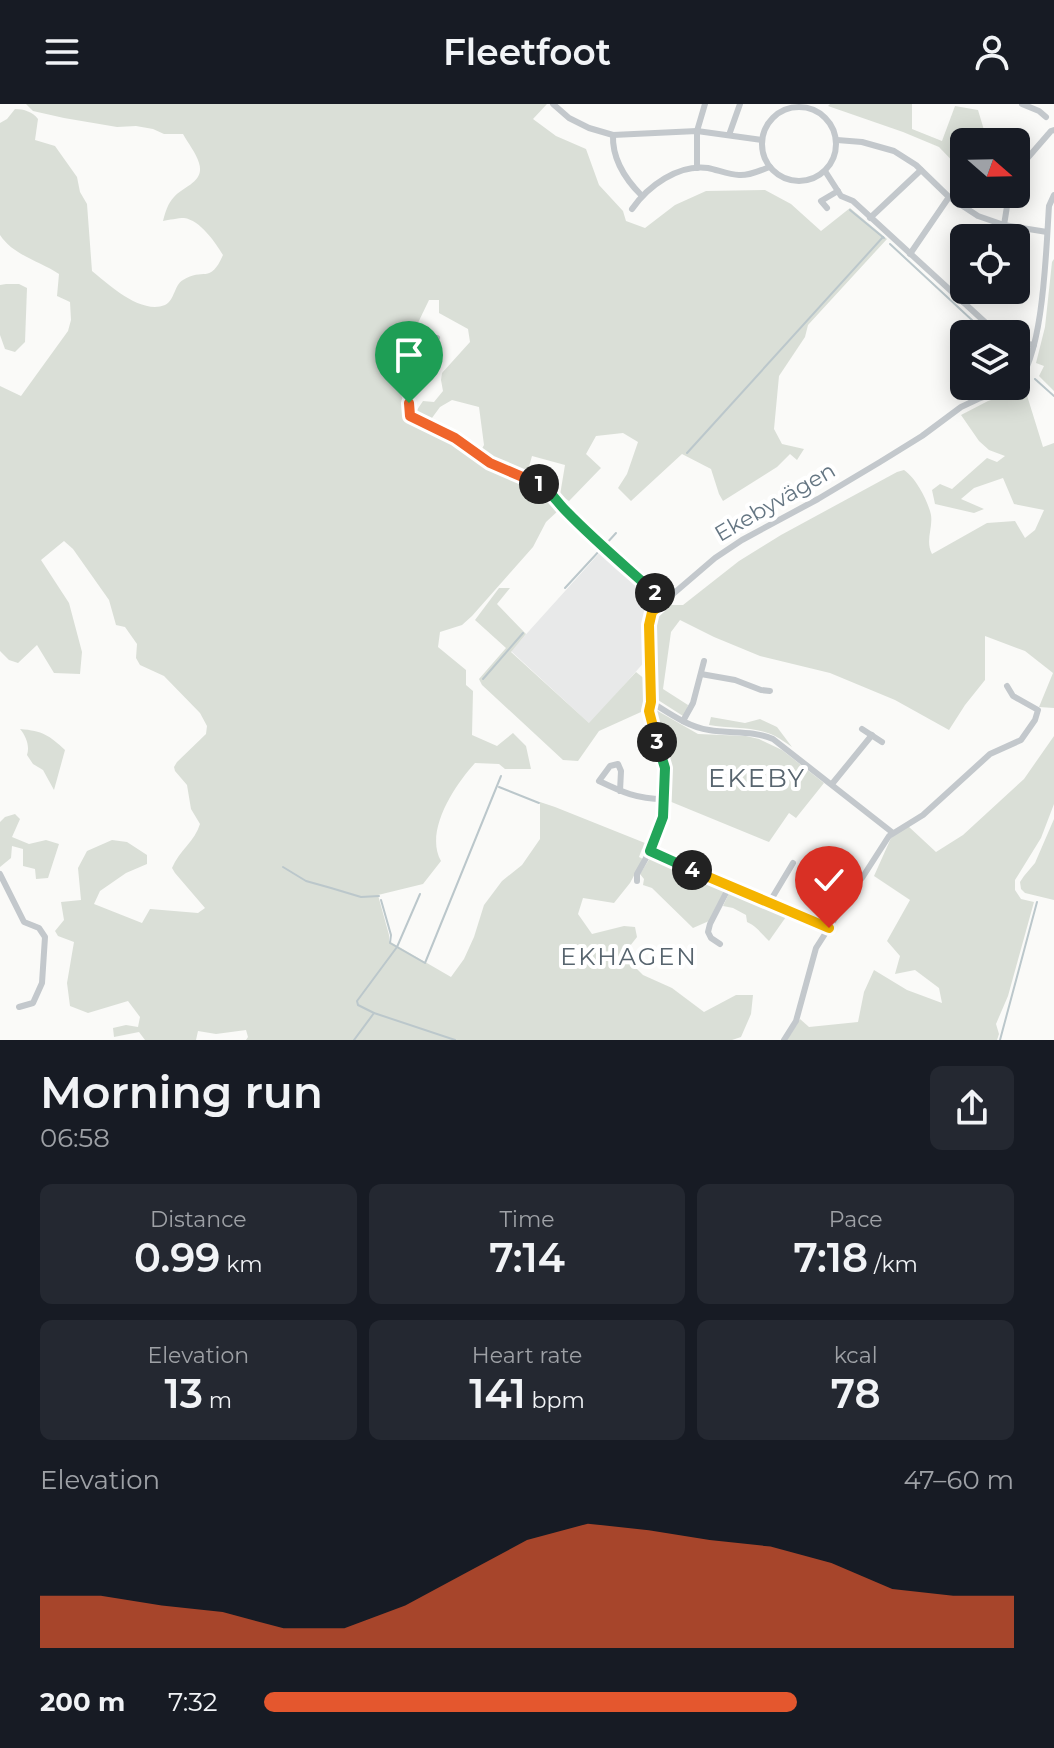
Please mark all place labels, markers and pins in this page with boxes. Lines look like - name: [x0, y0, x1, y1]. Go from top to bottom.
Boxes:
- pin: [375, 321, 443, 403]
- pin: 1: [519, 464, 559, 504]
- pin: 2: [635, 573, 675, 613]
- pin: 3: [637, 722, 677, 762]
- pin: [795, 846, 863, 928]
- pin: 4: [672, 850, 712, 890]

